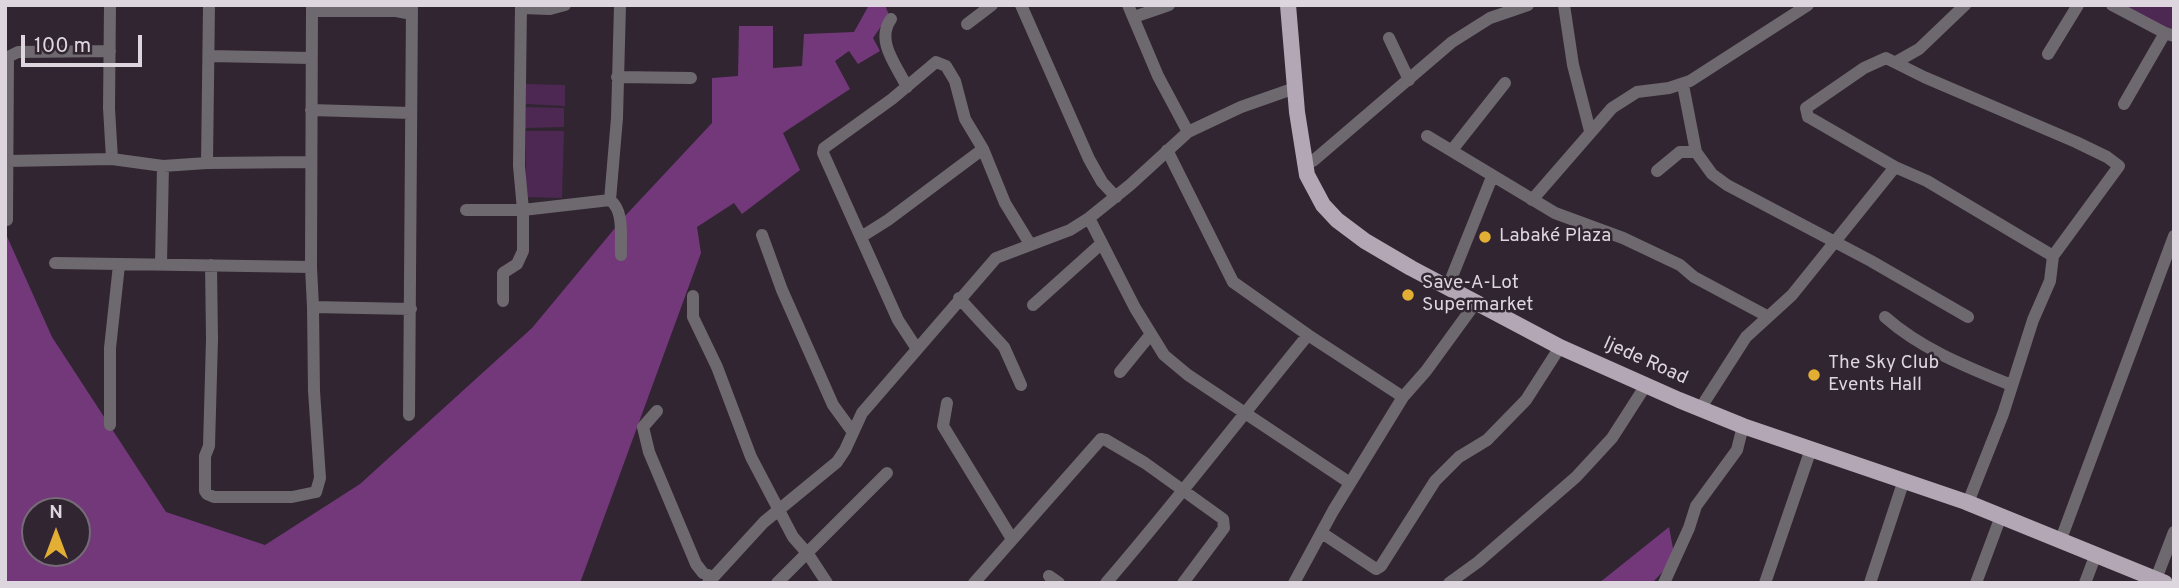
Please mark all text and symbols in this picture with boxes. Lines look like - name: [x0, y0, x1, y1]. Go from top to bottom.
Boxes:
- scale bar: [24, 21, 145, 65]
- text: 100 m: [34, 33, 91, 60]
- place label: Labaké Plaza: [1499, 226, 1611, 248]
- marker: Labaké Plaza: [1477, 229, 1493, 245]
- place label: Save-A-Lot Supermarket: [1422, 273, 1533, 317]
- marker: Save-A-Lot Supermarket: [1400, 287, 1416, 303]
- street label: Ijede Road: [1599, 333, 1691, 391]
- place label: The Sky Club Events Hall: [1828, 353, 1939, 397]
- marker: The Sky Club Events Hall: [1806, 367, 1822, 383]
- north arrow: [21, 497, 91, 567]
- text: N: [49, 501, 63, 525]

